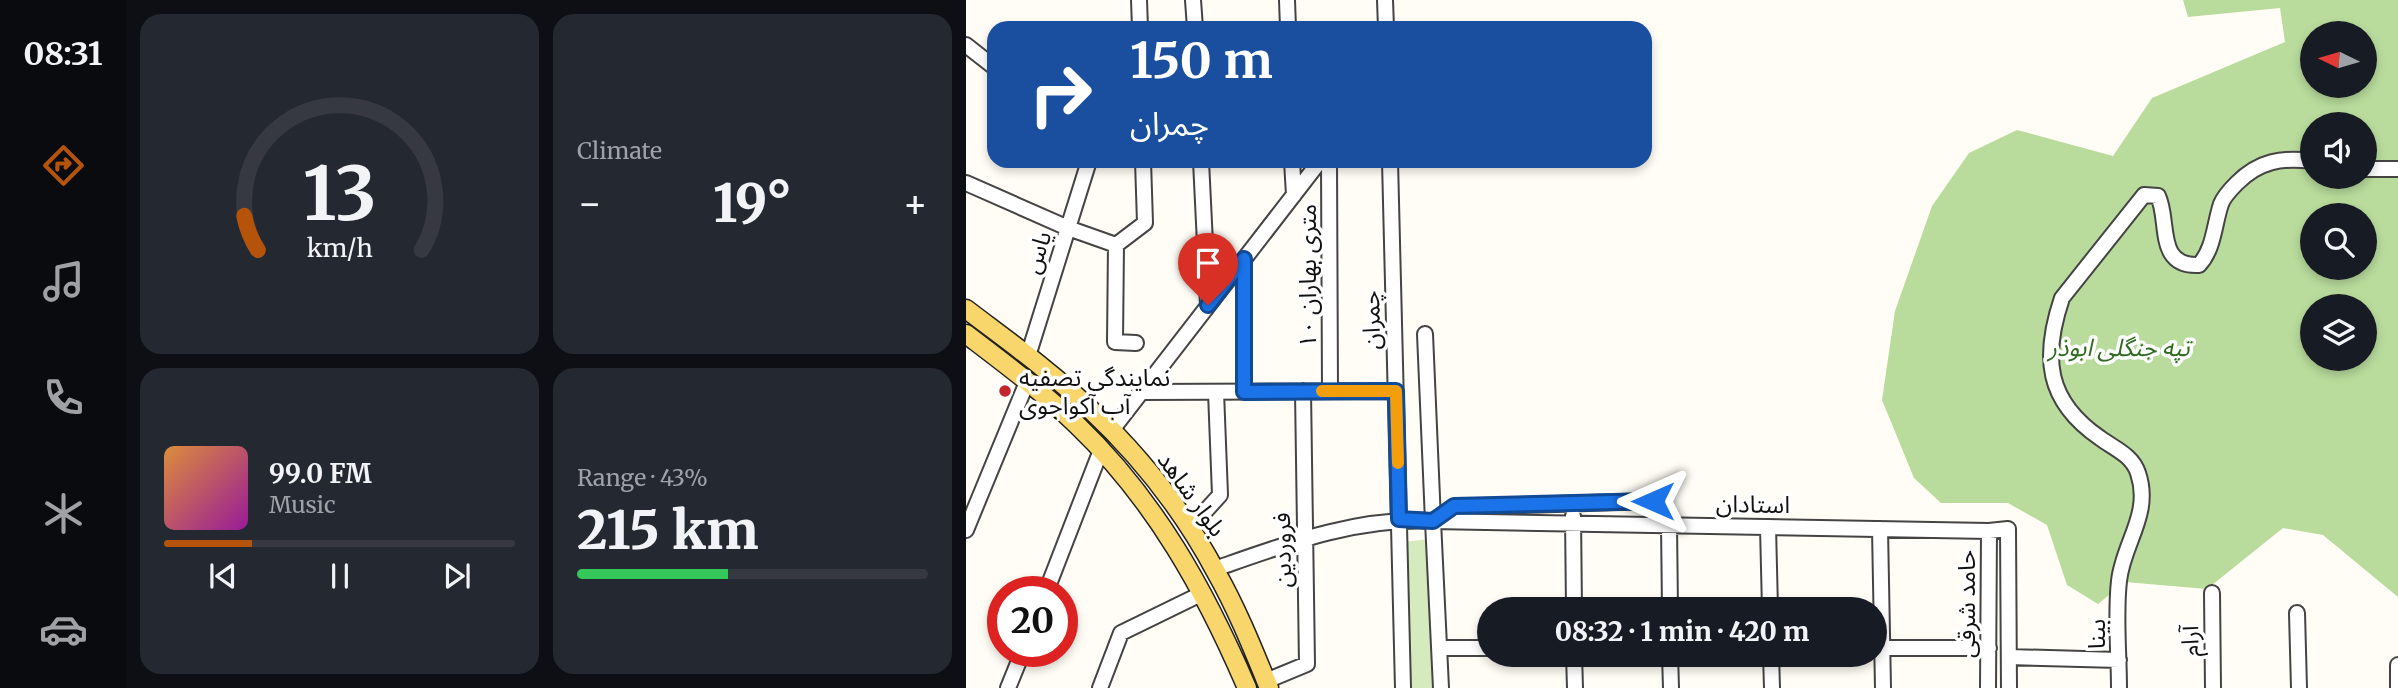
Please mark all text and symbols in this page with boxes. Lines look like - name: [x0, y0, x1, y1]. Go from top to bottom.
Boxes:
- north arrow: [2300, 21, 2376, 98]
- map controls: [2300, 21, 2377, 371]
- text: 150 m: [1130, 30, 1273, 91]
- text: 08:31: [23, 34, 103, 74]
- icon: right: [1015, 49, 1106, 140]
- text: چمران: [1130, 104, 1209, 144]
- button: sound: [2300, 112, 2377, 189]
- text: Climate: [577, 136, 662, 165]
- icon: directions: [39, 141, 88, 190]
- text: 13: [303, 148, 376, 240]
- text: 19°: [713, 171, 792, 236]
- text: −: [577, 180, 602, 227]
- text: +: [903, 180, 928, 227]
- button: search: [2300, 203, 2377, 280]
- street label: ۱۰ متری بهاران: [1292, 204, 1323, 348]
- street label: یاس: [1016, 227, 1058, 277]
- text: km/h: [306, 232, 373, 264]
- pin: [1178, 233, 1238, 305]
- icon: arrive: [1189, 244, 1227, 282]
- icon: music: [39, 257, 88, 306]
- street label: چمران: [1355, 290, 1387, 350]
- button: layers: [2300, 294, 2377, 371]
- park label: تپه جنگلی ابوذر: [2046, 332, 2194, 364]
- place label: نمایندگی تصفیه آب آکواجوی: [1019, 362, 1170, 421]
- icon: phone: [39, 373, 88, 422]
- marker: نمایندگی تصفیه آب آکواجوی: [997, 383, 1013, 399]
- street label: بلوار شاهد: [1151, 445, 1233, 543]
- text: 99.0 FM: [269, 457, 372, 490]
- text: Range · 43%: [577, 463, 708, 492]
- position arrow: [1616, 464, 1690, 538]
- street label: استادان: [1716, 488, 1790, 520]
- icon: climate: [39, 489, 88, 538]
- text: Music: [269, 490, 336, 519]
- text: 215 km: [577, 498, 758, 563]
- street label: فروردین: [1266, 512, 1298, 588]
- street label: حامد شرقی: [1951, 550, 1982, 658]
- icon: previous: [204, 557, 242, 595]
- icon: pause: [321, 557, 359, 595]
- icon: next: [438, 557, 476, 595]
- speed limit sign: 20: [987, 576, 1078, 667]
- icon: car: [39, 605, 88, 654]
- text: 08:32 · 1 min · 420 m: [1555, 615, 1809, 648]
- street label: بینا: [2081, 619, 2112, 649]
- street label: آرام: [2174, 624, 2209, 657]

